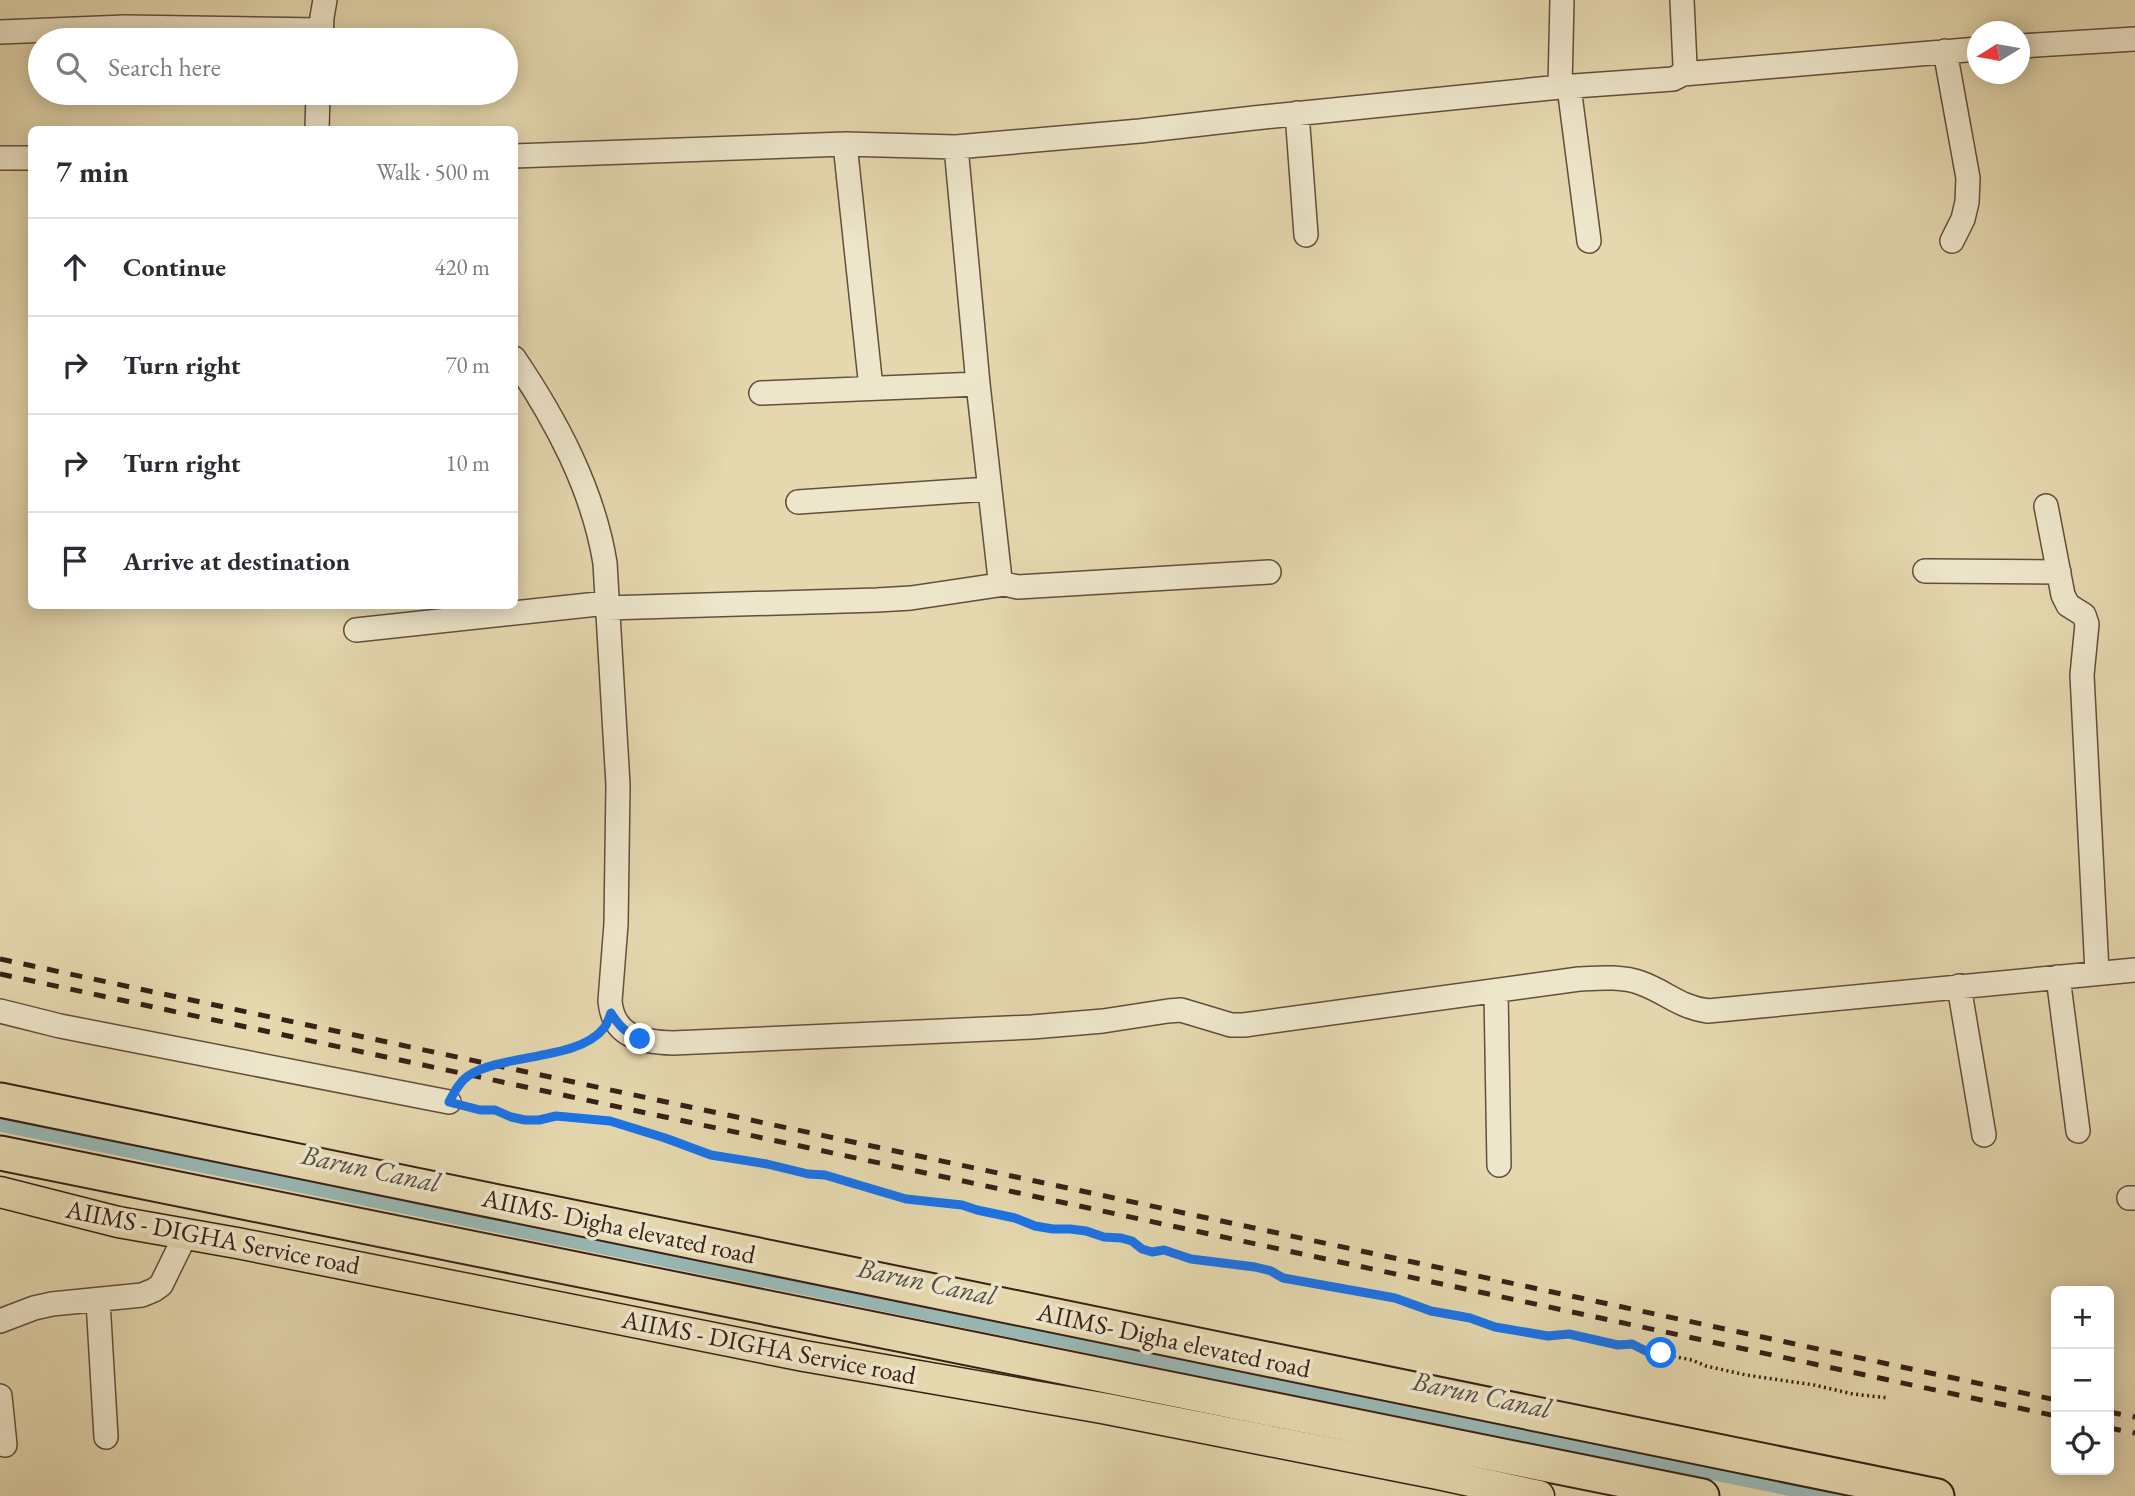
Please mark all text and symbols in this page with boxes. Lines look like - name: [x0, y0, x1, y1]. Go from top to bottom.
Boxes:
- north arrow: [1967, 21, 2030, 84]
- search box: [28, 28, 518, 105]
- icon: search: [52, 48, 90, 86]
- text: Search here: [108, 50, 221, 84]
- text: 7 min: [56, 152, 129, 191]
- text: Walk · 500 m: [376, 157, 490, 187]
- icon: ahead: [56, 248, 94, 286]
- text: Continue: [123, 250, 226, 284]
- text: 420 m: [434, 252, 490, 282]
- icon: right: [56, 346, 94, 384]
- text: Turn right: [123, 348, 241, 382]
- text: 70 m: [445, 350, 490, 380]
- icon: right: [56, 444, 94, 482]
- text: Turn right: [123, 446, 241, 480]
- text: 10 m: [445, 448, 490, 478]
- icon: arrive: [56, 542, 94, 580]
- text: Arrive at destination: [123, 544, 350, 578]
- route end: [624, 1023, 655, 1054]
- water label: Barun Canal: [297, 1136, 445, 1200]
- street label: AIIMS- Digha elevated road: [478, 1180, 760, 1272]
- street label: AIIMS - DIGHA Service road: [62, 1192, 364, 1282]
- water label: Barun Canal: [853, 1249, 1001, 1313]
- map controls: [2051, 1286, 2114, 1475]
- button: +: [2051, 1286, 2114, 1349]
- street label: AIIMS- Digha elevated road: [1033, 1294, 1315, 1386]
- street label: AIIMS - DIGHA Service road: [618, 1302, 920, 1392]
- route start: [1645, 1337, 1676, 1368]
- button: −: [2051, 1349, 2114, 1412]
- water label: Barun Canal: [1408, 1362, 1556, 1426]
- button: locate: [2051, 1412, 2114, 1475]

